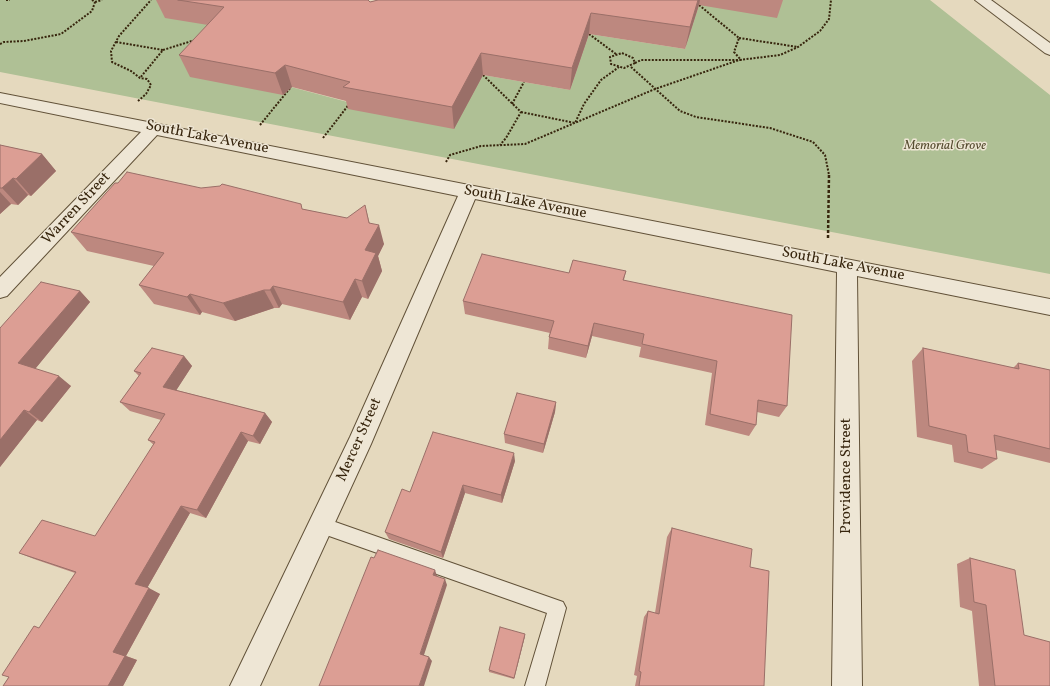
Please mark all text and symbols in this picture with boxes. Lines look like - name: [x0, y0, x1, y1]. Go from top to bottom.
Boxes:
- street label: South Lake Avenue: [144, 117, 270, 159]
- park label: Memorial Grove: [904, 139, 986, 155]
- street label: Warren Street: [39, 169, 115, 249]
- street label: South Lake Avenue: [462, 182, 588, 224]
- street label: South Lake Avenue: [780, 244, 906, 286]
- street label: Mercer Street: [334, 395, 386, 485]
- street label: Providence Street: [838, 418, 856, 534]

